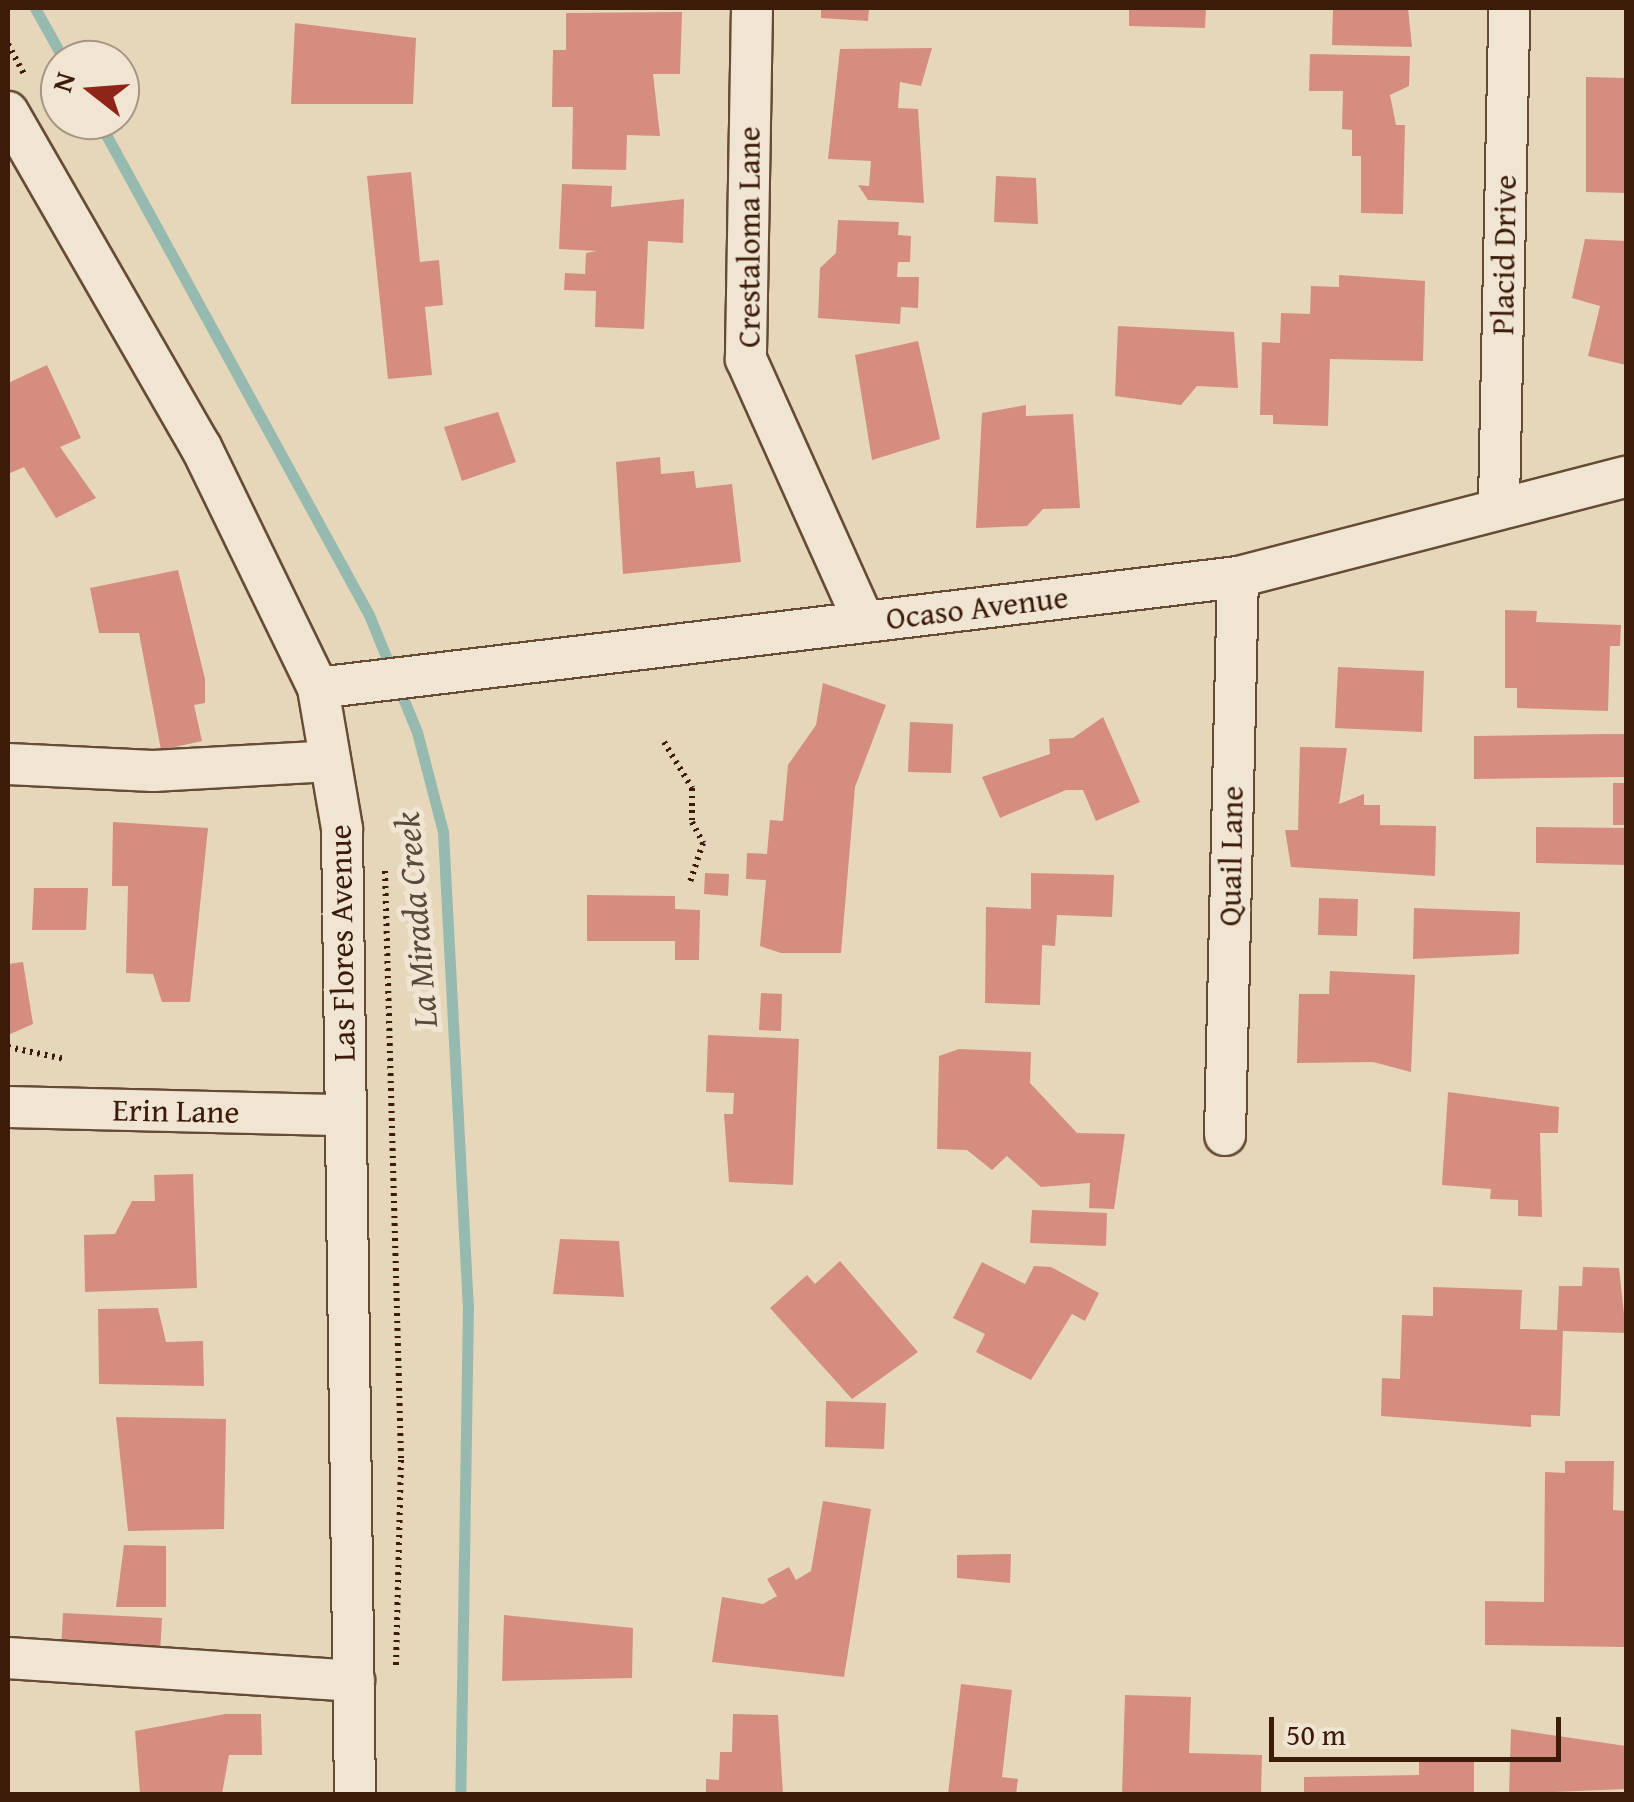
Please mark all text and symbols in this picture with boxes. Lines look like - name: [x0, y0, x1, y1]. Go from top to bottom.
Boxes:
- north arrow: [40, 40, 140, 140]
- text: N: [40, 67, 85, 97]
- street label: Crestaloma Lane: [730, 126, 768, 348]
- street label: Placid Drive: [1483, 174, 1525, 336]
- street label: Ocaso Avenue: [884, 578, 1070, 638]
- street label: Quail Lane: [1211, 785, 1251, 927]
- water label: La Mirada Creek: [386, 810, 446, 1030]
- street label: Las Flores Avenue: [321, 824, 363, 1062]
- street label: Erin Lane: [112, 1091, 240, 1131]
- scale bar: [1274, 1697, 1566, 1759]
- text: 50 m: [1286, 1712, 1346, 1756]

